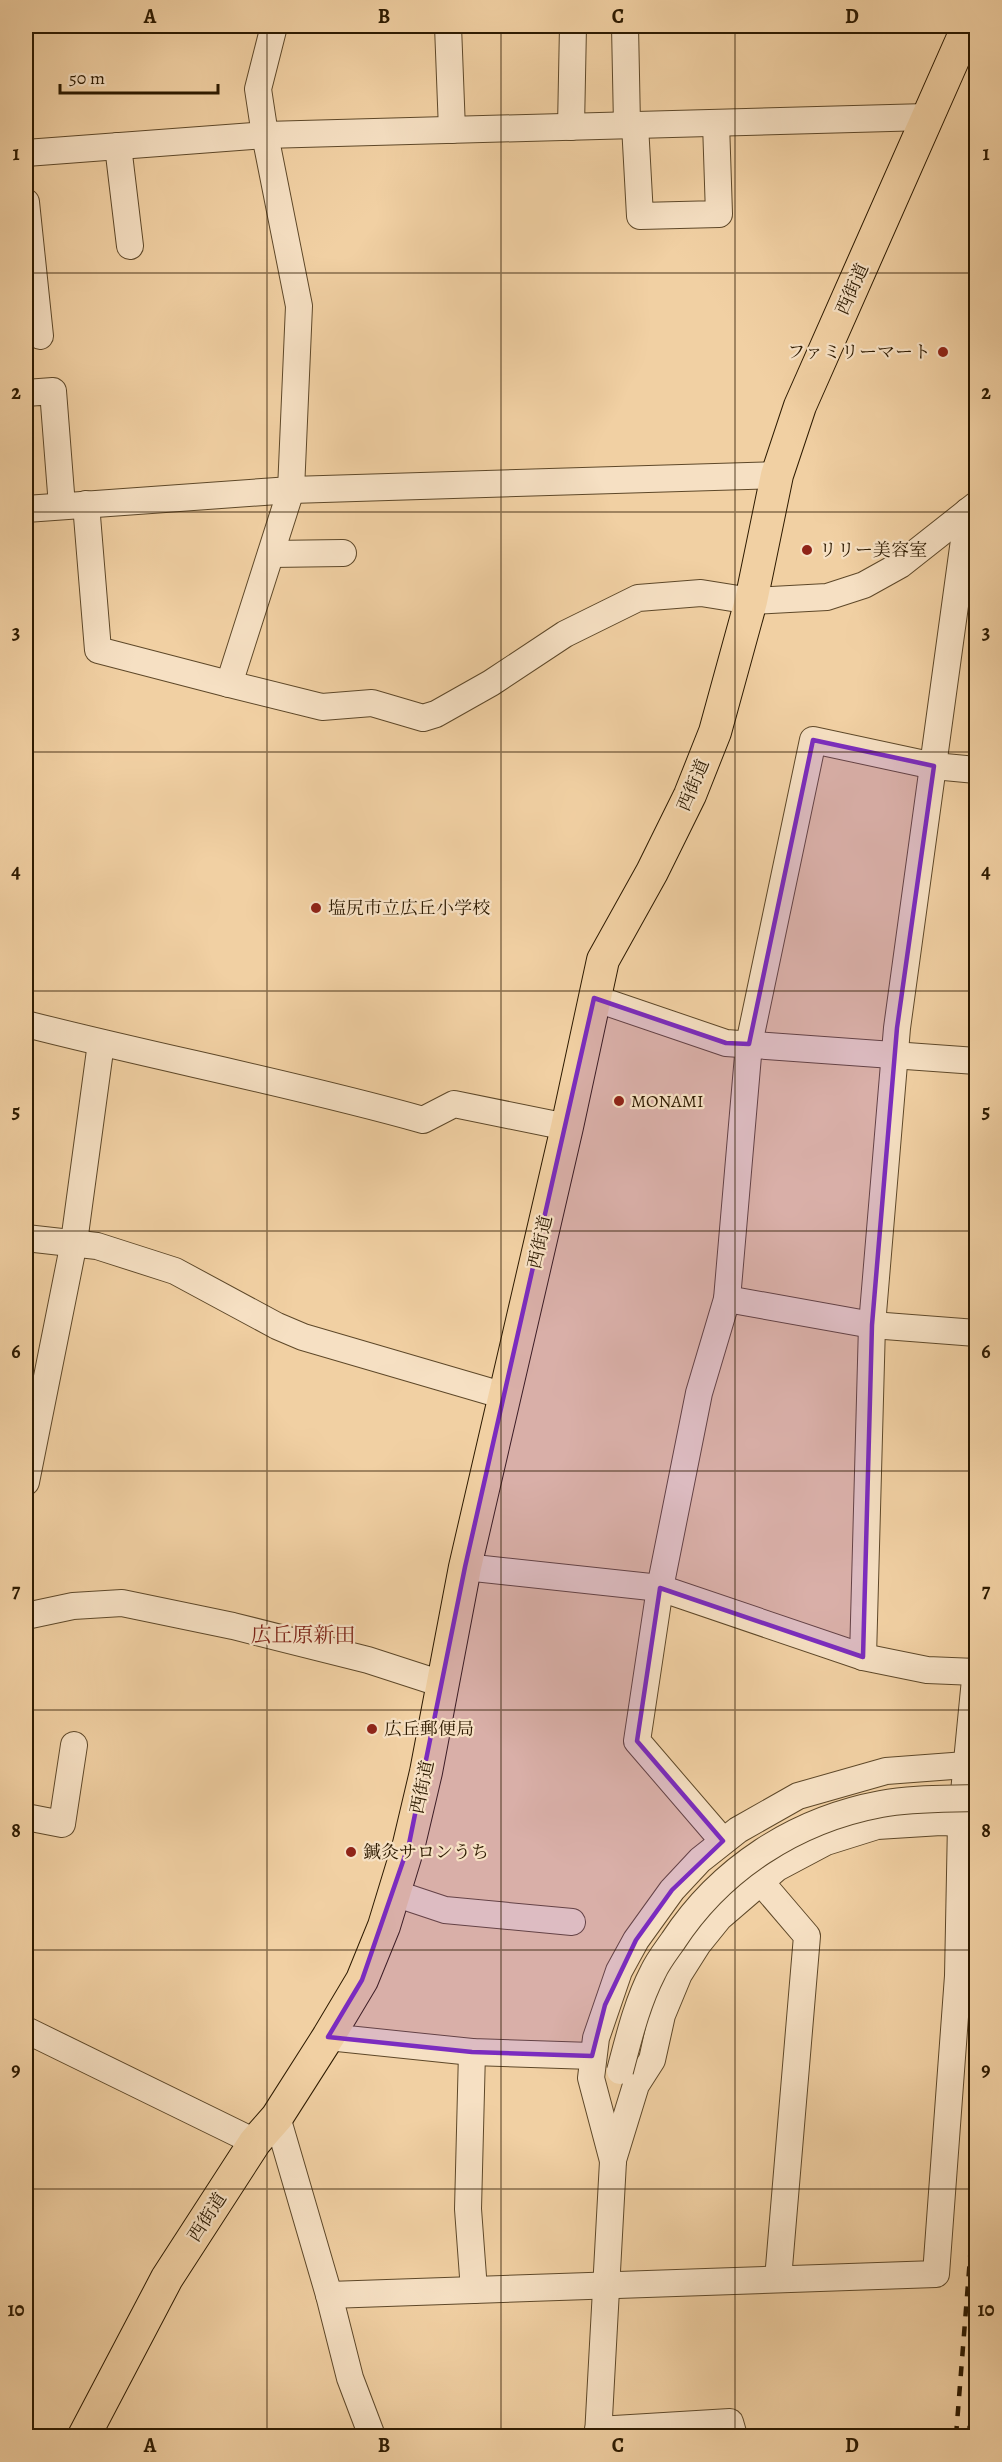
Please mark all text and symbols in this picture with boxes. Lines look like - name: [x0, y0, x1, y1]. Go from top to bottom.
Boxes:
- text: A: [143, 3, 157, 30]
- text: B: [378, 3, 390, 30]
- text: C: [612, 3, 624, 30]
- text: D: [845, 3, 859, 30]
- scale bar: [60, 57, 218, 95]
- text: 50 m: [69, 66, 105, 90]
- text: 1: [12, 140, 20, 167]
- text: 1: [982, 140, 990, 167]
- street label: 西街道: [830, 259, 874, 319]
- place label: ファミリーマート: [787, 340, 931, 364]
- marker: ファミリーマート: [936, 345, 950, 359]
- text: 2: [11, 379, 21, 406]
- text: 2: [981, 379, 991, 406]
- place label: リリー美容室: [819, 538, 927, 562]
- marker: リリー美容室: [800, 543, 814, 557]
- text: 3: [12, 619, 20, 646]
- text: 3: [982, 619, 990, 646]
- street label: 西街道: [671, 755, 715, 815]
- text: 4: [11, 858, 21, 885]
- text: 4: [981, 858, 991, 885]
- place label: 塩尻市立広丘小学校: [328, 896, 490, 920]
- marker: 塩尻市立広丘小学校: [309, 901, 323, 915]
- place label: MONAMI: [631, 1089, 704, 1113]
- marker: MONAMI: [612, 1094, 626, 1108]
- text: 5: [12, 1098, 20, 1125]
- text: 5: [982, 1098, 990, 1125]
- street label: 西街道: [522, 1213, 558, 1271]
- text: 6: [11, 1338, 21, 1365]
- text: 6: [981, 1338, 991, 1365]
- text: 7: [12, 1577, 21, 1604]
- text: 7: [982, 1577, 991, 1604]
- district label: 広丘原新田: [251, 1621, 356, 1649]
- place label: 広丘郵便局: [384, 1717, 474, 1741]
- marker: 広丘郵便局: [365, 1722, 379, 1736]
- street label: 西街道: [405, 1758, 439, 1816]
- text: 8: [11, 1817, 21, 1844]
- text: 8: [981, 1817, 991, 1844]
- place label: 鍼灸サロンうち: [363, 1840, 489, 1864]
- marker: 鍼灸サロンうち: [344, 1845, 358, 1859]
- text: 9: [11, 2056, 21, 2083]
- text: 9: [981, 2056, 991, 2083]
- street label: 西街道: [182, 2188, 232, 2246]
- text: 10: [7, 2296, 25, 2323]
- text: 10: [977, 2296, 995, 2323]
- text: A: [143, 2432, 157, 2459]
- text: B: [378, 2432, 390, 2459]
- text: C: [612, 2432, 624, 2459]
- text: D: [845, 2432, 859, 2459]

